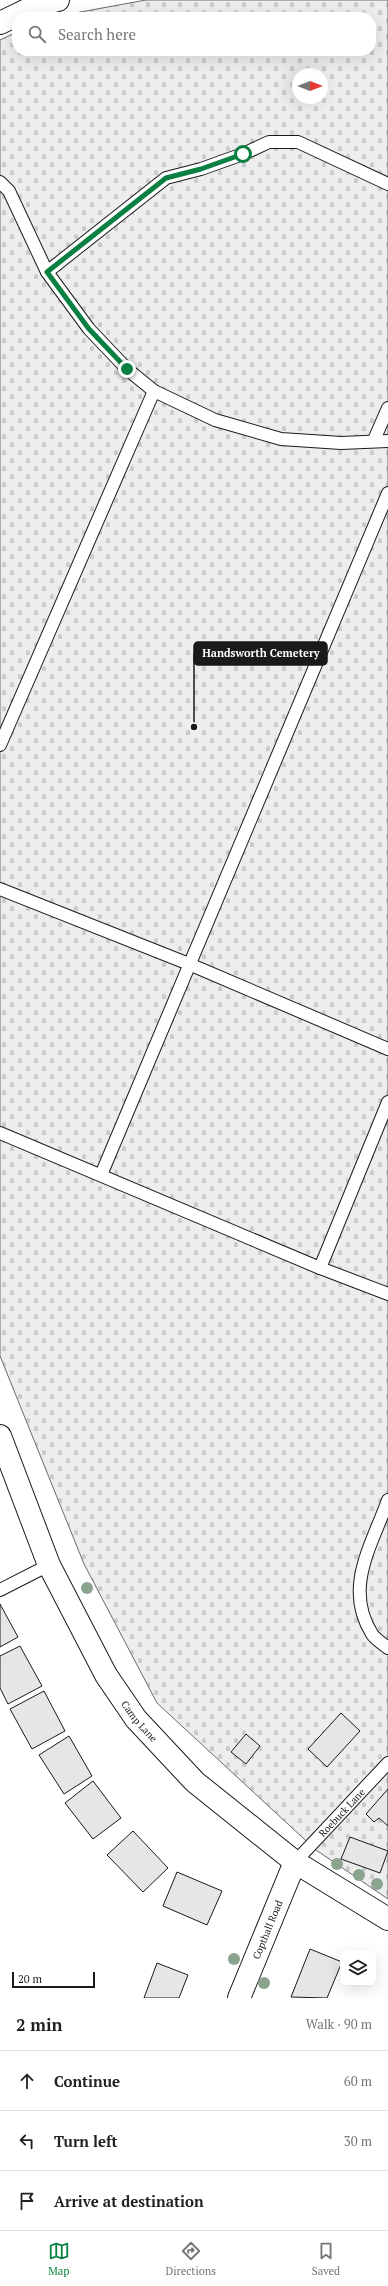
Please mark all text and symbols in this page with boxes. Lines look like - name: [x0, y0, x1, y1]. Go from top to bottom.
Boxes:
- search box: [12, 12, 376, 56]
- icon: search: [26, 23, 48, 45]
- text: Search here: [58, 24, 136, 44]
- north arrow: [292, 68, 328, 104]
- route start: [234, 145, 252, 163]
- route end: [118, 360, 136, 378]
- callout: Handsworth Cemetery: [194, 642, 327, 665]
- text: Handsworth Cemetery: [202, 646, 320, 660]
- street label: Camp Lane: [119, 1698, 160, 1744]
- street label: Roebuck Lane: [316, 1785, 367, 1839]
- street label: Copthall Road: [249, 1898, 285, 1961]
- map controls: [340, 1950, 376, 1986]
- button: layers: [340, 1950, 376, 1986]
- scale bar: [12, 1970, 95, 1989]
- text: 20 m: [18, 1972, 42, 1986]
- text: 2 min: [16, 2013, 63, 2036]
- text: Walk · 90 m: [306, 2015, 372, 2033]
- icon: ahead: [16, 2070, 38, 2092]
- text: Continue: [54, 2071, 120, 2091]
- text: 60 m: [344, 2072, 372, 2090]
- icon: left: [16, 2130, 38, 2152]
- text: Turn left: [54, 2131, 118, 2151]
- text: 30 m: [344, 2132, 372, 2150]
- icon: arrive: [16, 2190, 38, 2212]
- text: Arrive at destination: [54, 2191, 204, 2211]
- tab: Map: [48, 2240, 70, 2278]
- tab: Directions: [165, 2240, 216, 2278]
- tab: Saved: [312, 2240, 340, 2278]

